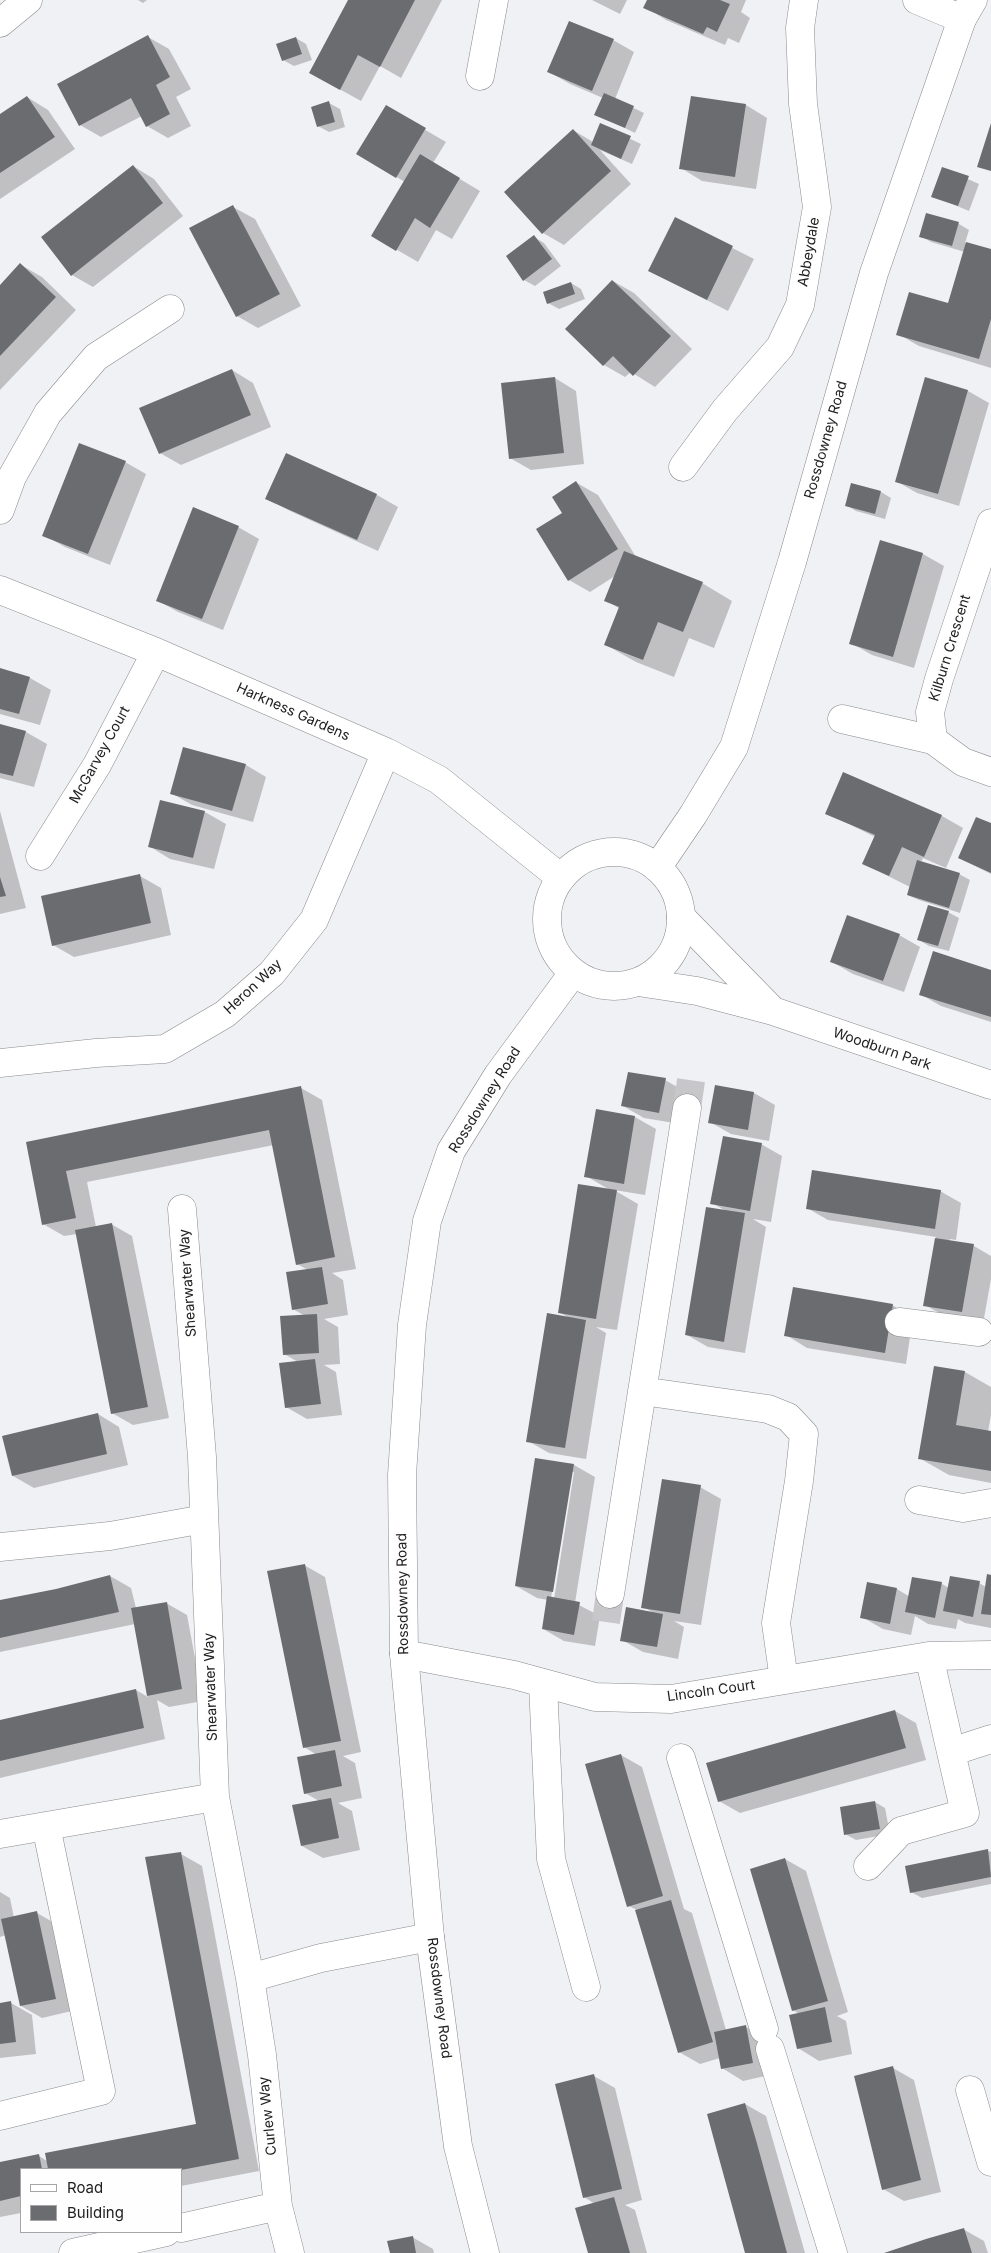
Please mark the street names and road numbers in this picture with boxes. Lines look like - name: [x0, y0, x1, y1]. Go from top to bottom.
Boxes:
- street label: Abbeydale: [795, 216, 823, 288]
- street label: Rossdowney Road: [801, 379, 851, 501]
- street label: Kilburn Crescent: [926, 593, 974, 703]
- street label: Harkness Gardens: [234, 679, 352, 745]
- street label: McGarvey Court: [66, 703, 134, 807]
- street label: Heron Way: [221, 956, 285, 1018]
- street label: Woodburn Park: [831, 1024, 933, 1074]
- street label: Rossdowney Road: [446, 1044, 524, 1156]
- street label: Shearwater Way: [176, 1228, 200, 1338]
- street label: Rossdowney Road: [394, 1533, 412, 1655]
- street label: Shearwater Way: [201, 1632, 221, 1742]
- street label: Lincoln Court: [666, 1677, 756, 1705]
- street label: Rossdowney Road: [423, 1936, 455, 2060]
- street label: Curlew Way: [256, 2076, 280, 2156]

